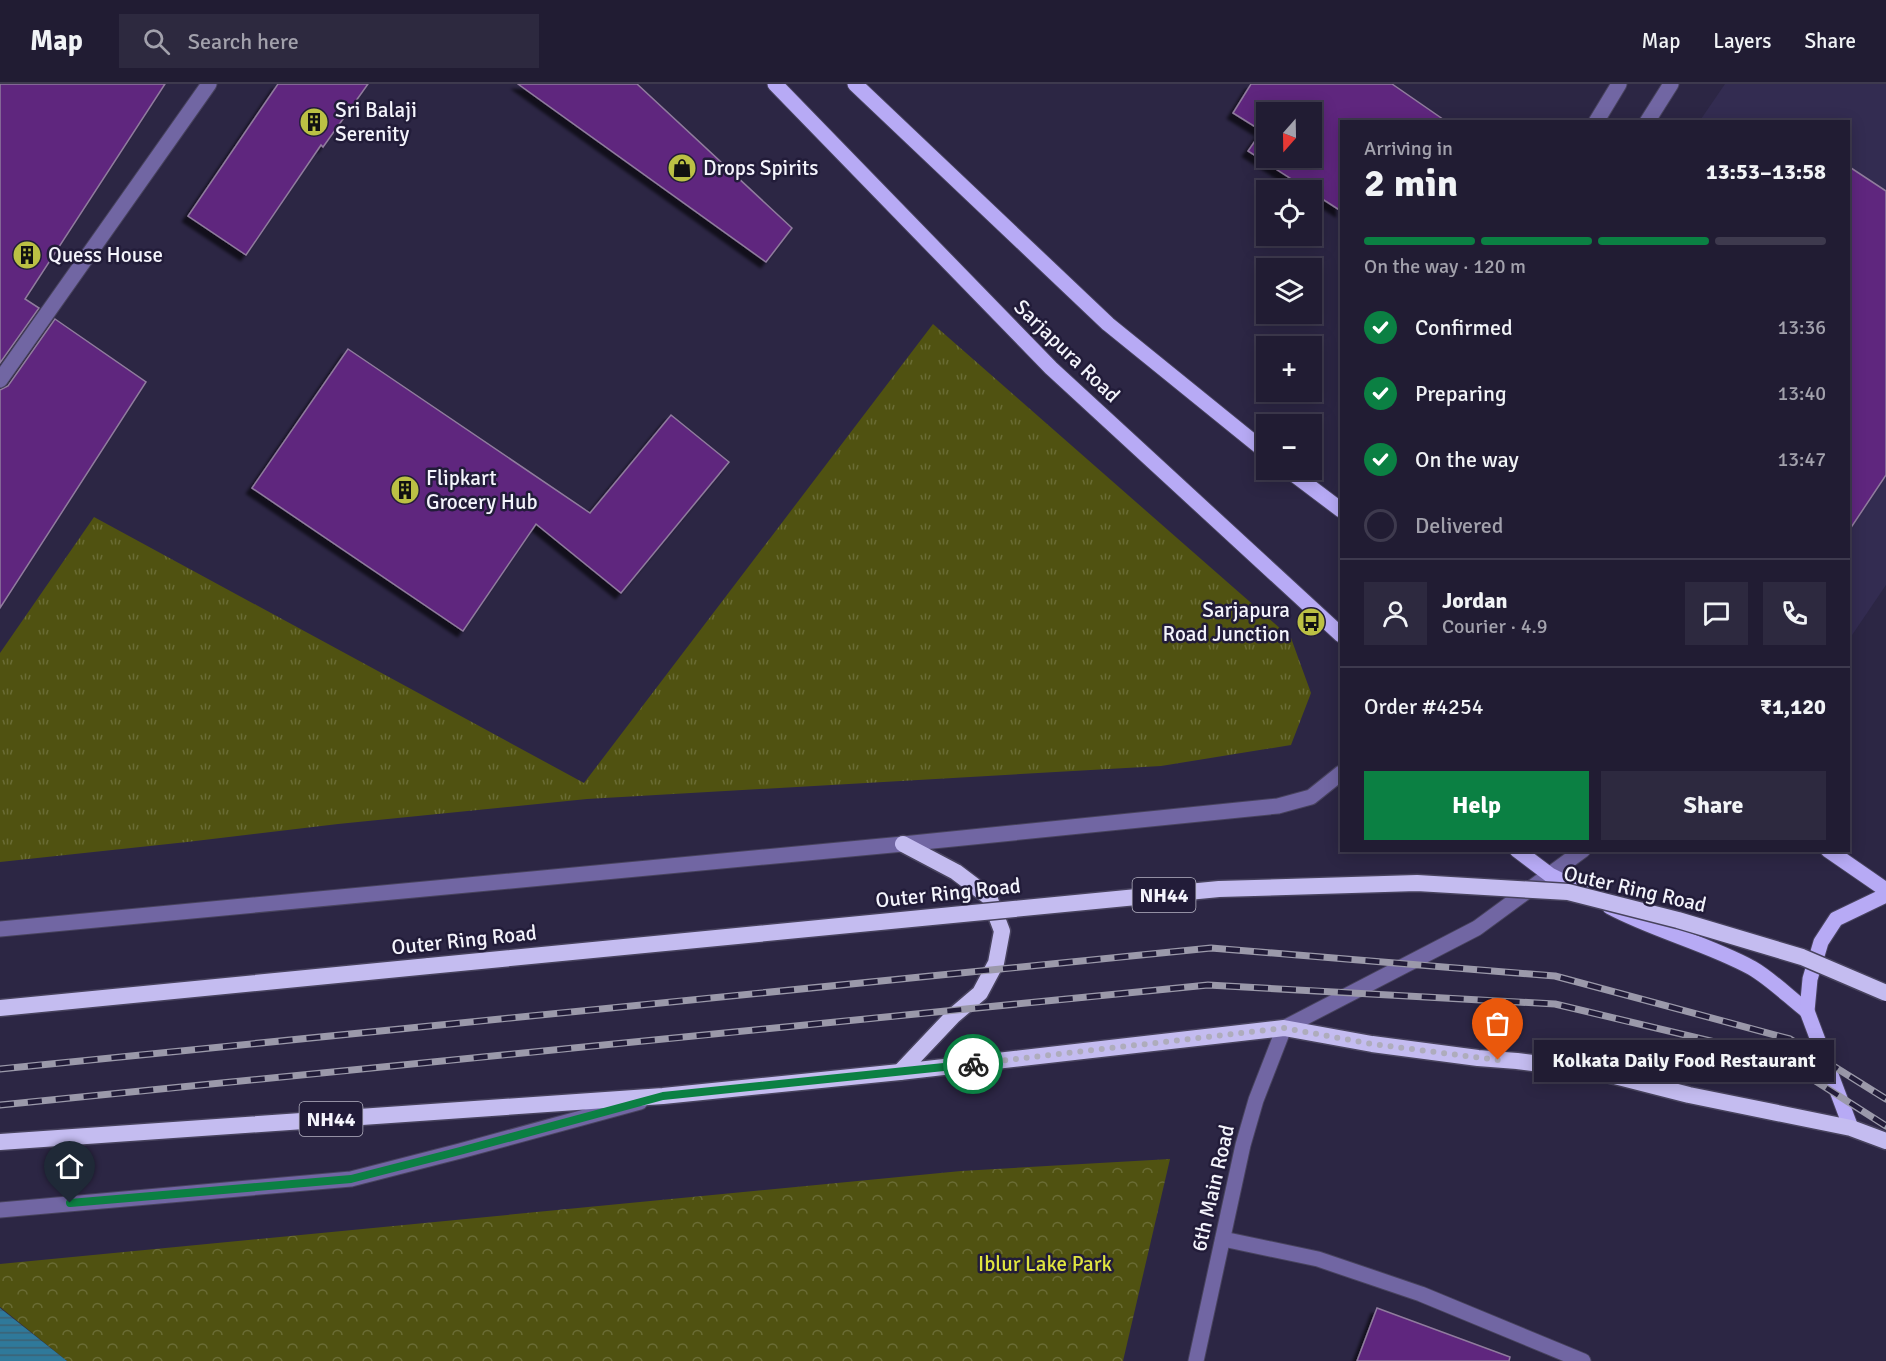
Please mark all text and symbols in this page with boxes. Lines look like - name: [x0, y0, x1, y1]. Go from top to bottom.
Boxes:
- search box: [119, 14, 539, 68]
- text: Map: [30, 24, 83, 58]
- icon: search: [140, 25, 173, 58]
- text: Search here: [188, 28, 299, 55]
- text: Map: [1642, 28, 1680, 54]
- text: Layers: [1713, 28, 1771, 54]
- text: Share: [1804, 28, 1856, 54]
- place label: Sri Balaji Serenity: [335, 97, 417, 147]
- north arrow: [1256, 102, 1322, 168]
- map controls: [1256, 102, 1322, 480]
- building icon: Sri Balaji Serenity: [298, 106, 330, 138]
- text: Arriving in: [1364, 136, 1453, 161]
- shop icon: Drops Spirits: [666, 152, 698, 184]
- place label: Drops Spirits: [703, 155, 819, 181]
- text: 13:53–13:58: [1706, 158, 1826, 185]
- text: 2 min: [1364, 159, 1458, 207]
- button: locate: [1256, 180, 1322, 246]
- building icon: Quess House: [11, 239, 43, 271]
- place label: Quess House: [48, 242, 163, 268]
- text: On the way · 120 m: [1364, 254, 1526, 279]
- button: layers: [1256, 258, 1322, 324]
- street label: Sarjapura Road: [1009, 294, 1125, 408]
- icon: check: [1364, 311, 1397, 344]
- text: Confirmed: [1415, 314, 1513, 341]
- text: 13:36: [1777, 315, 1826, 340]
- button: +: [1256, 336, 1322, 402]
- icon: check: [1364, 377, 1397, 410]
- text: Preparing: [1415, 380, 1507, 407]
- text: 13:40: [1777, 381, 1826, 406]
- button: −: [1256, 414, 1322, 480]
- icon: check: [1364, 443, 1397, 476]
- text: On the way: [1415, 446, 1519, 473]
- text: 13:47: [1777, 447, 1826, 472]
- place label: Flipkart Grocery Hub: [426, 465, 537, 515]
- building icon: Flipkart Grocery Hub: [389, 474, 421, 506]
- text: Delivered: [1415, 512, 1503, 539]
- button: person: [1364, 582, 1427, 645]
- button: chat: [1685, 582, 1748, 645]
- button: phone: [1763, 582, 1826, 645]
- text: Jordan: [1442, 587, 1508, 614]
- place label: Sarjapura Road Junction: [1163, 597, 1290, 647]
- bus stop icon: Sarjapura Road Junction: [1295, 606, 1327, 638]
- text: Courier · 4.9: [1442, 614, 1548, 639]
- text: Order #4254: [1364, 693, 1484, 720]
- text: ₹1,120: [1760, 693, 1826, 720]
- button: Help: [1364, 771, 1589, 840]
- button: Share: [1601, 771, 1826, 840]
- street label: Outer Ring Road: [1561, 860, 1709, 918]
- street label: Outer Ring Road: [874, 872, 1022, 914]
- road number: NH44: [1132, 878, 1196, 912]
- street label: Outer Ring Road: [390, 919, 538, 961]
- pin: [1472, 998, 1523, 1060]
- icon: bag: [1481, 1007, 1514, 1040]
- courier: [943, 1034, 1003, 1094]
- callout: Kolkata Daily Food Restaurant: [1534, 1039, 1834, 1081]
- icon: bike: [957, 1048, 990, 1081]
- text: Kolkata Daily Food Restaurant: [1552, 1048, 1816, 1073]
- road number: NH44: [300, 1102, 362, 1136]
- street label: 6th Main Road: [1186, 1122, 1240, 1254]
- pin: [44, 1141, 95, 1203]
- icon: home: [53, 1150, 86, 1183]
- park label: Iblur Lake Park: [978, 1251, 1112, 1277]

